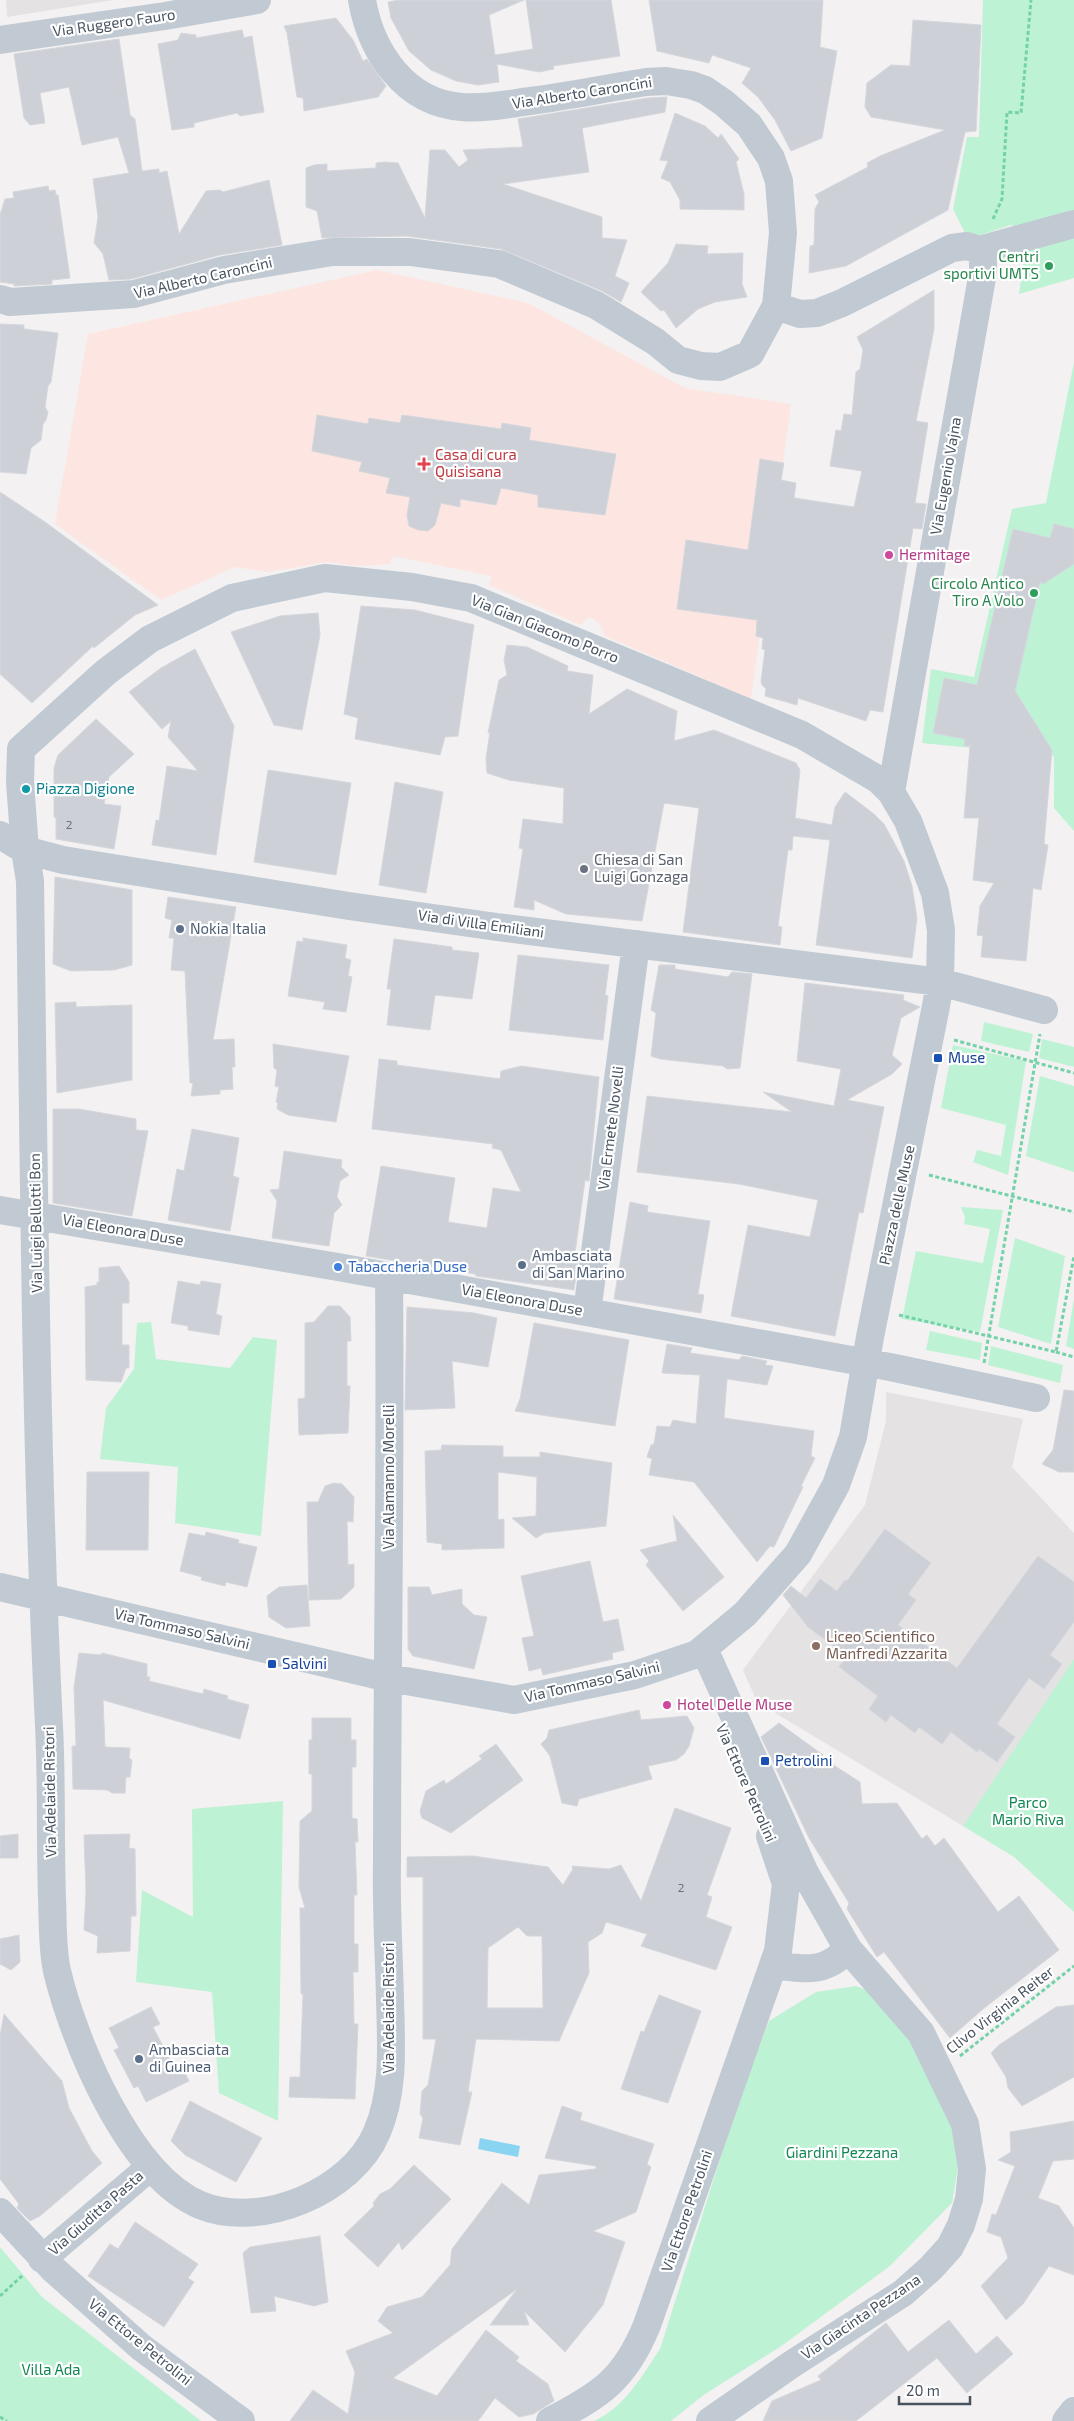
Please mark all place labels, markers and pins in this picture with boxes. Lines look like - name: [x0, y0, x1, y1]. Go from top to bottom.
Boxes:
- place label: Centri sportivi UMTS: [943, 247, 1039, 282]
- marker: Centri sportivi UMTS: [1043, 260, 1055, 272]
- place label: Casa di cura Quisisana: [435, 445, 517, 481]
- marker: Casa di cura Quisisana: [417, 457, 431, 471]
- place label: Hermitage: [899, 545, 970, 563]
- marker: Hermitage: [883, 549, 895, 561]
- place label: Circolo Antico Tiro A Volo: [931, 574, 1024, 609]
- marker: Circolo Antico Tiro A Volo: [1028, 587, 1040, 599]
- place label: Piazza Digione: [36, 779, 135, 797]
- marker: Piazza Digione: [20, 783, 32, 795]
- place label: Chiesa di San Luigi Gonzaga: [594, 850, 689, 885]
- marker: Chiesa di San Luigi Gonzaga: [578, 863, 590, 875]
- place label: Nokia Italia: [190, 919, 266, 937]
- marker: Nokia Italia: [174, 923, 186, 935]
- place label: Muse: [948, 1048, 985, 1066]
- marker: Muse: [932, 1052, 944, 1064]
- place label: Ambasciata di San Marino: [532, 1246, 625, 1281]
- place label: Tabaccheria Duse: [348, 1257, 467, 1275]
- marker: Ambasciata di San Marino: [516, 1259, 528, 1271]
- marker: Tabaccheria Duse: [332, 1261, 344, 1273]
- place label: Liceo Scientifico Manfredi Azzarita: [826, 1627, 948, 1662]
- marker: Liceo Scientifico Manfredi Azzarita: [810, 1640, 822, 1652]
- place label: Salvini: [282, 1654, 327, 1672]
- marker: Salvini: [266, 1658, 278, 1670]
- place label: Hotel Delle Muse: [677, 1695, 792, 1713]
- marker: Hotel Delle Muse: [661, 1699, 673, 1711]
- place label: Petrolini: [775, 1751, 832, 1769]
- marker: Petrolini: [759, 1755, 771, 1767]
- place label: Ambasciata di Guinea: [149, 2040, 229, 2075]
- marker: Ambasciata di Guinea: [133, 2053, 145, 2065]

